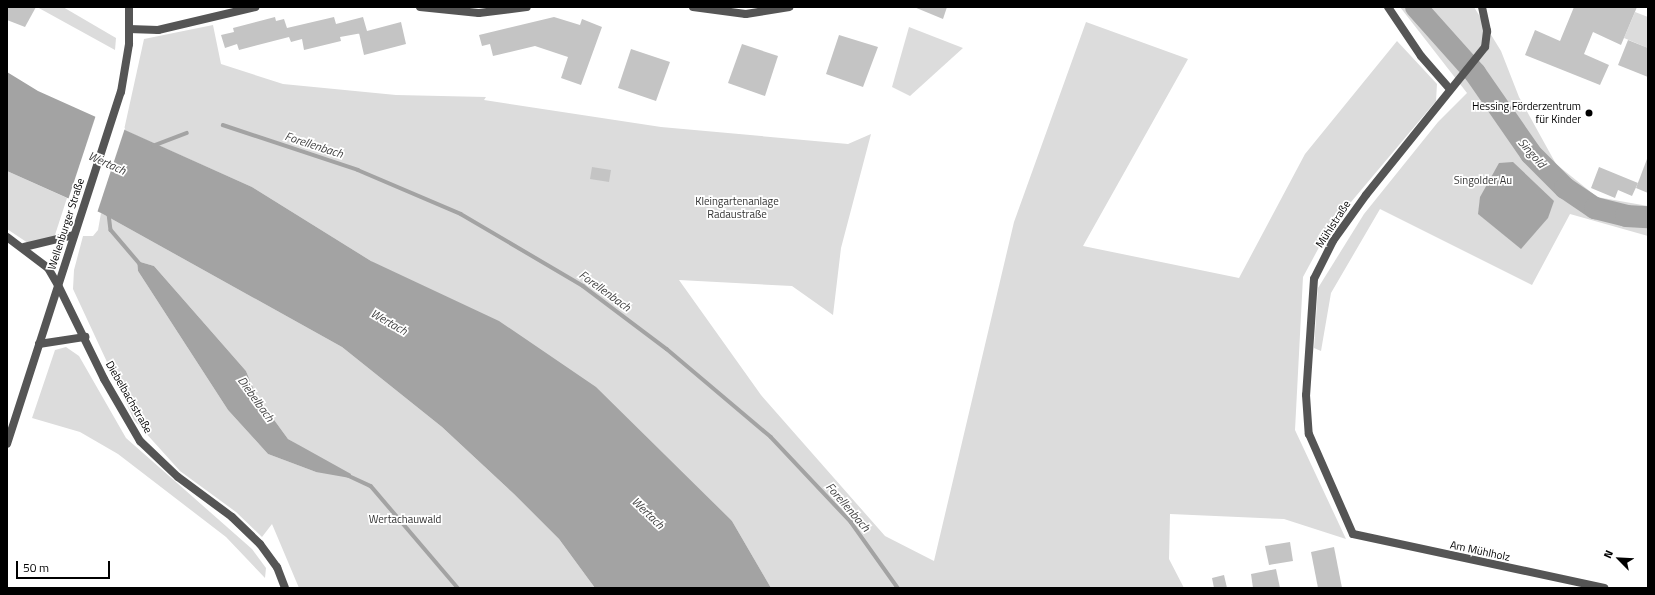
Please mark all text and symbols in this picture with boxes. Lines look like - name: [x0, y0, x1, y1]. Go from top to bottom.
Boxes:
- place label: Hessing Förderzentrum für Kinder: [1472, 100, 1581, 126]
- marker: Hessing Förderzentrum für Kinder: [1584, 108, 1594, 118]
- water label: Forellenbach: [283, 129, 345, 161]
- water label: Singold: [1515, 135, 1549, 171]
- water label: Wertach: [86, 148, 128, 178]
- park label: Singolder Au: [1454, 173, 1512, 187]
- street label: Wellenburger Straße: [45, 177, 87, 271]
- park label: Kleingartenanlage Radaustraße: [695, 195, 779, 221]
- street label: Mühlstraße: [1313, 198, 1353, 250]
- water label: Forellenbach: [576, 267, 634, 315]
- water label: Wertach: [368, 306, 410, 338]
- street label: Diebelbachstraße: [103, 359, 155, 435]
- water label: Diebelbach: [235, 374, 277, 424]
- water label: Forellenbach: [823, 480, 873, 534]
- water label: Wertach: [629, 494, 667, 532]
- park label: Wertachauwald: [369, 512, 441, 526]
- street label: Am Mühlholz: [1449, 538, 1511, 564]
- north arrow: [1599, 539, 1639, 579]
- text: N: [1599, 547, 1617, 561]
- scale bar: [18, 553, 112, 579]
- text: 50 m: [23, 558, 49, 577]

